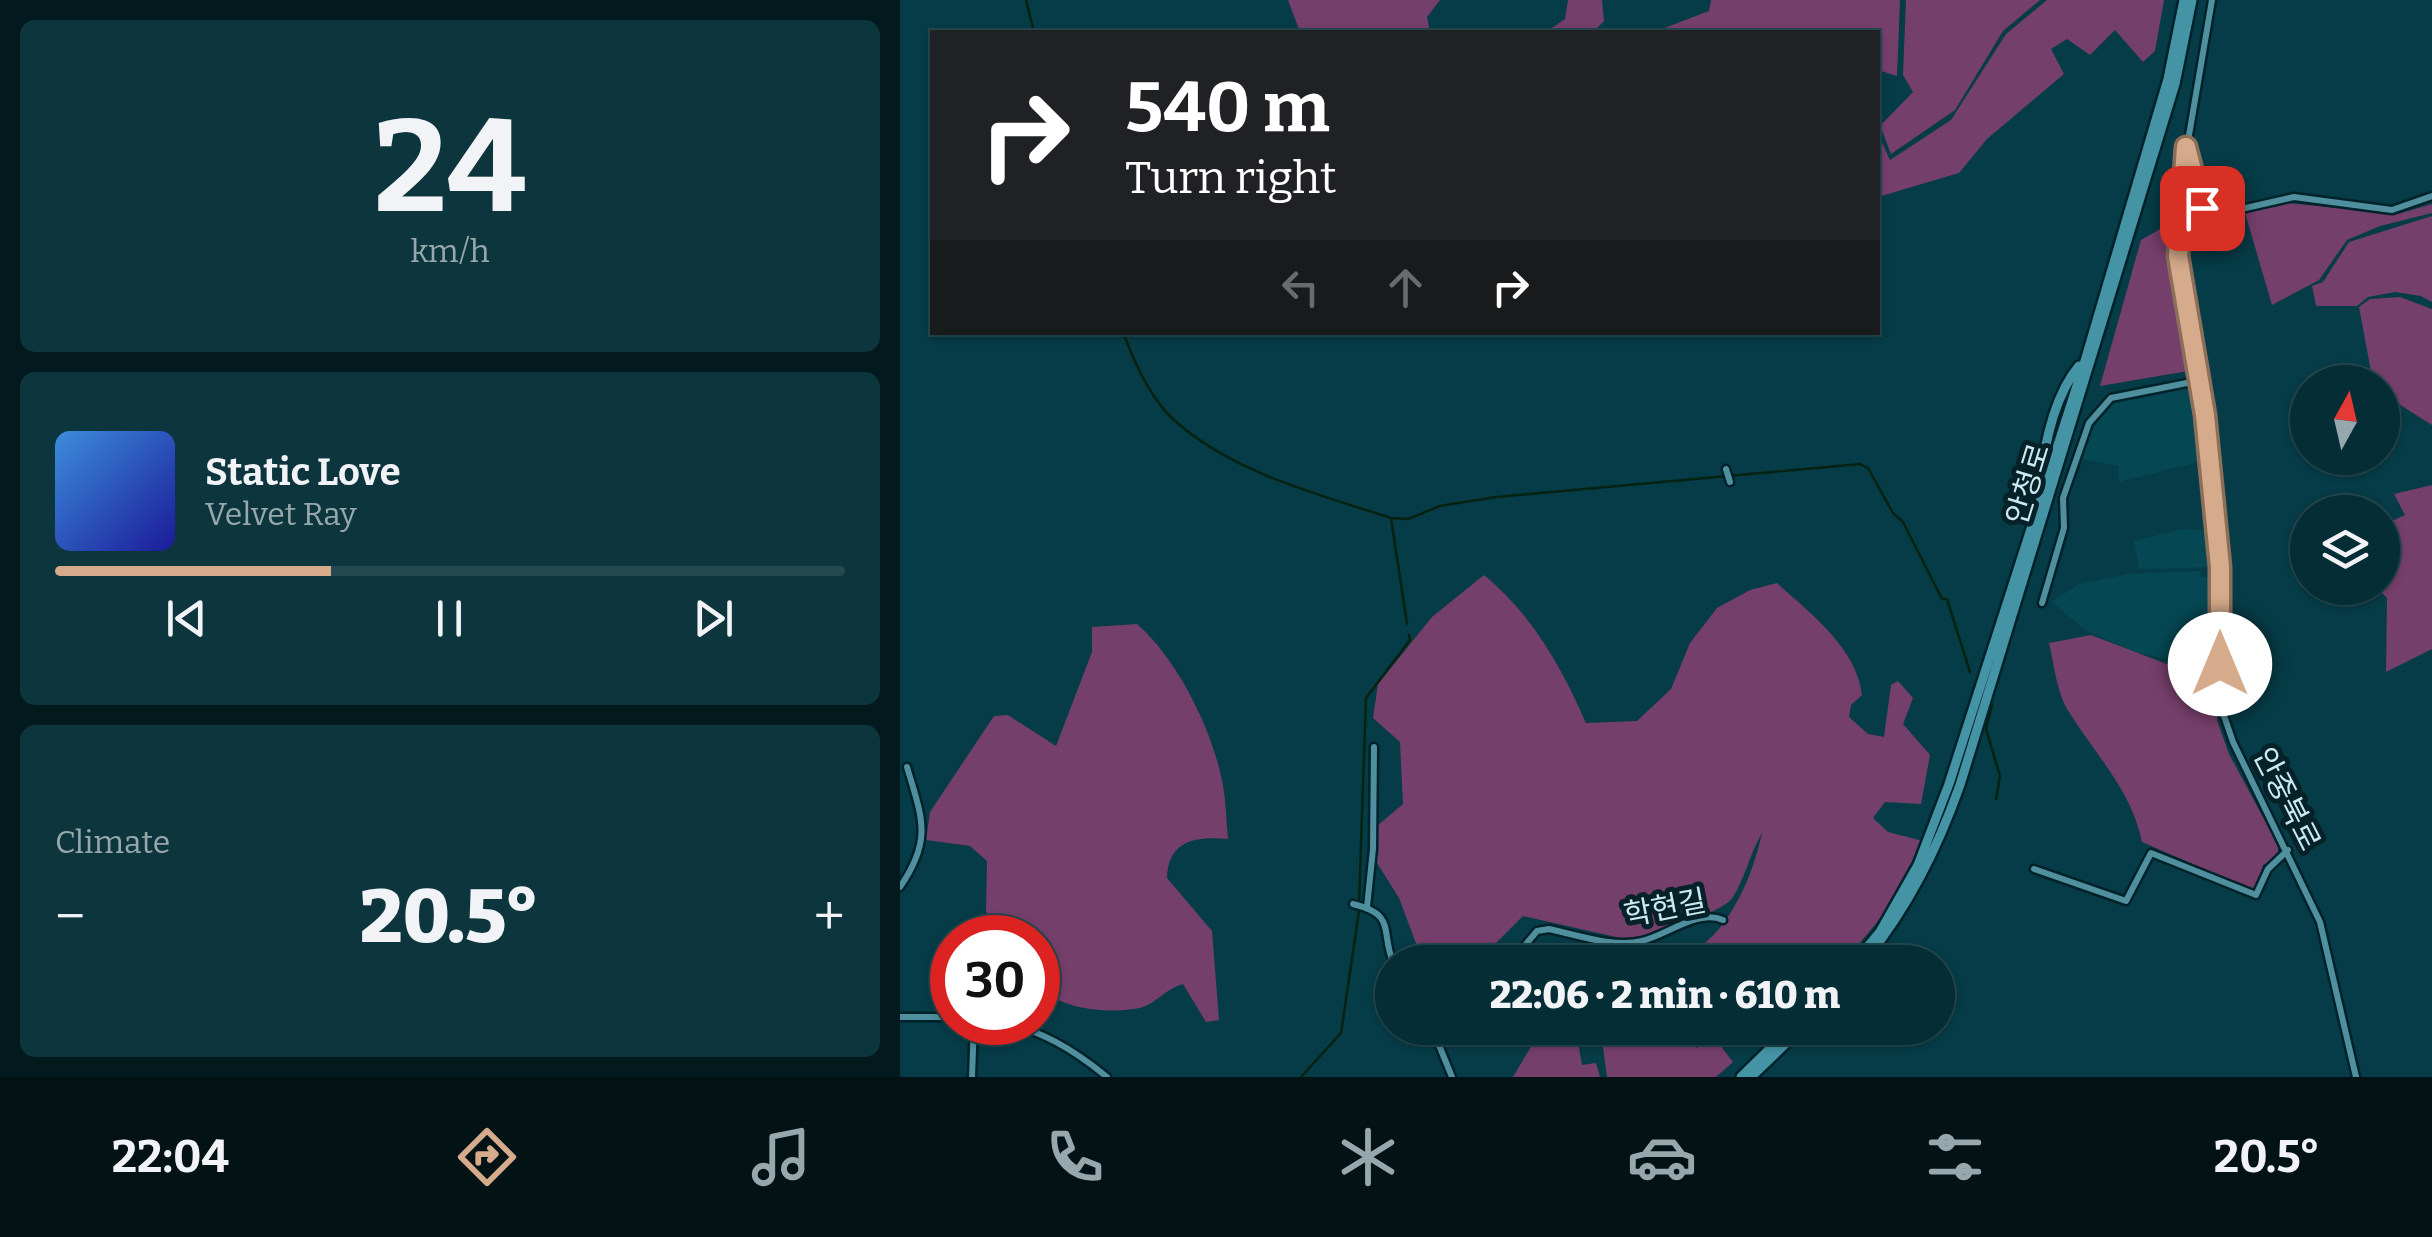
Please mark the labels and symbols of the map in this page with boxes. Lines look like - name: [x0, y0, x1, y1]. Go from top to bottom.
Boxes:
- pin: [2160, 166, 2245, 251]
- north arrow: [2290, 365, 2400, 475]
- street label: 안청로: [1999, 439, 2057, 529]
- position arrow: [2168, 612, 2272, 716]
- street label: 안중북로: [2246, 742, 2328, 856]
- street label: 학현길: [1621, 882, 1709, 934]
- speed limit sign: 30: [930, 915, 1060, 1045]

